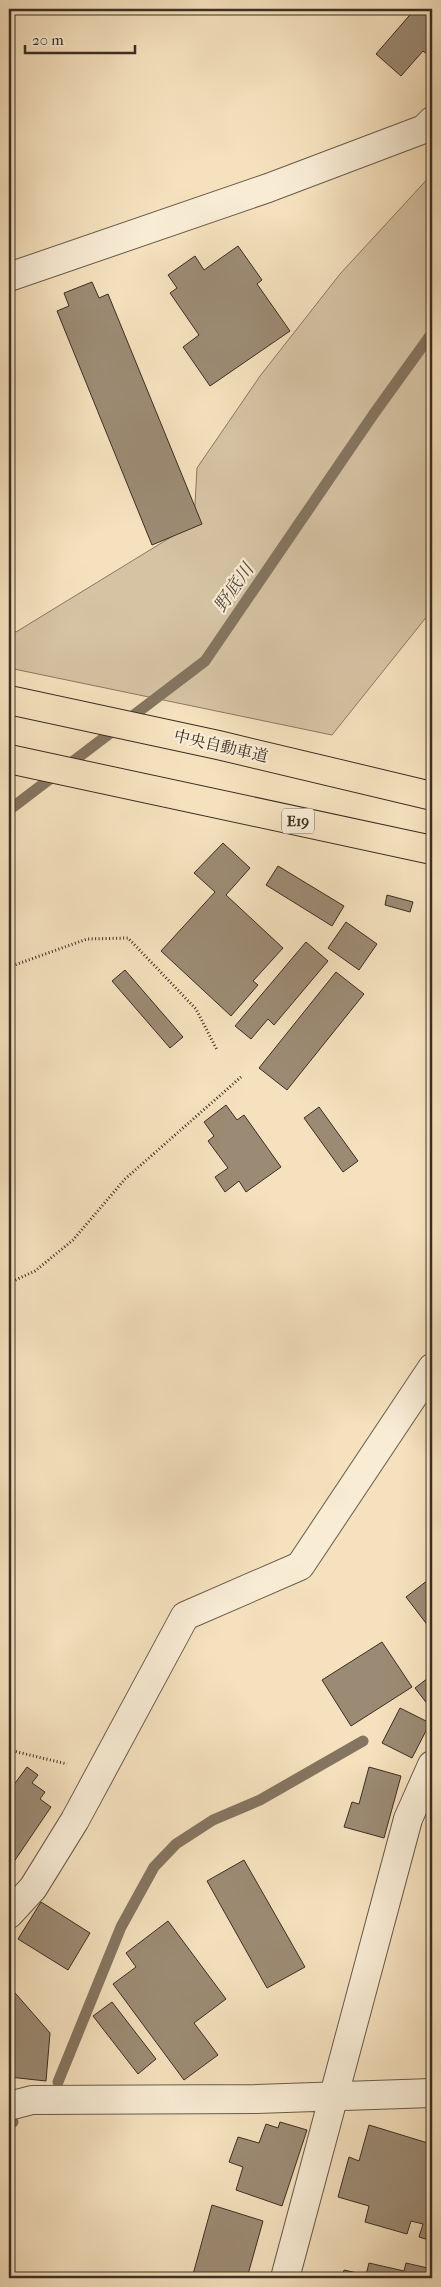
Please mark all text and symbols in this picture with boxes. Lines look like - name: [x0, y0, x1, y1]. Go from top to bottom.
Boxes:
- scale bar: [25, 22, 135, 54]
- text: 20 m: [32, 31, 64, 49]
- water label: 野底川: [210, 558, 259, 616]
- street label: 中央自動車道: [172, 726, 270, 766]
- road number: E19: [282, 808, 314, 834]

